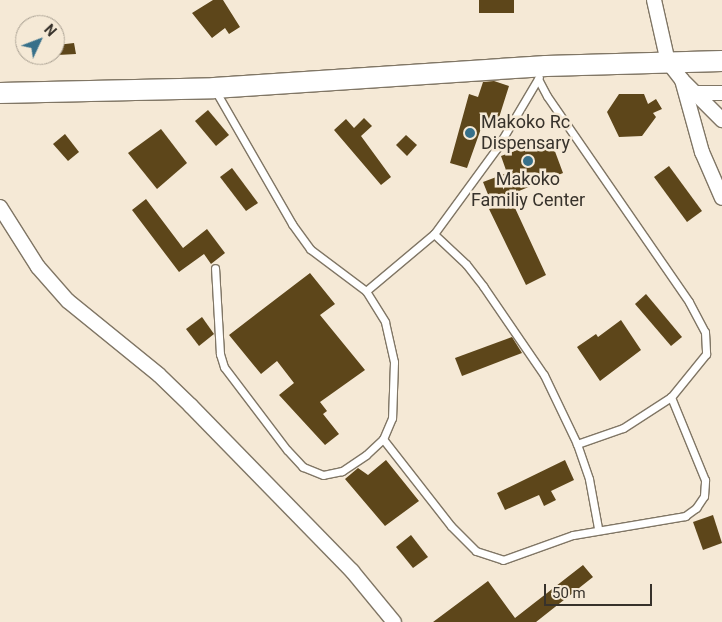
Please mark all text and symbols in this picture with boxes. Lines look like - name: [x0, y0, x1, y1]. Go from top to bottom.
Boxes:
- north arrow: [15, 15, 65, 65]
- text: N: [41, 21, 59, 40]
- place label: Makoko Rc Dispensary: [481, 112, 570, 154]
- marker: Makoko Rc Dispensary: [463, 126, 477, 140]
- marker: Makoko Familiy Center: [522, 155, 534, 167]
- place label: Makoko Familiy Center: [471, 169, 585, 212]
- scale bar: [547, 574, 654, 606]
- text: 50 m: [552, 584, 586, 602]

